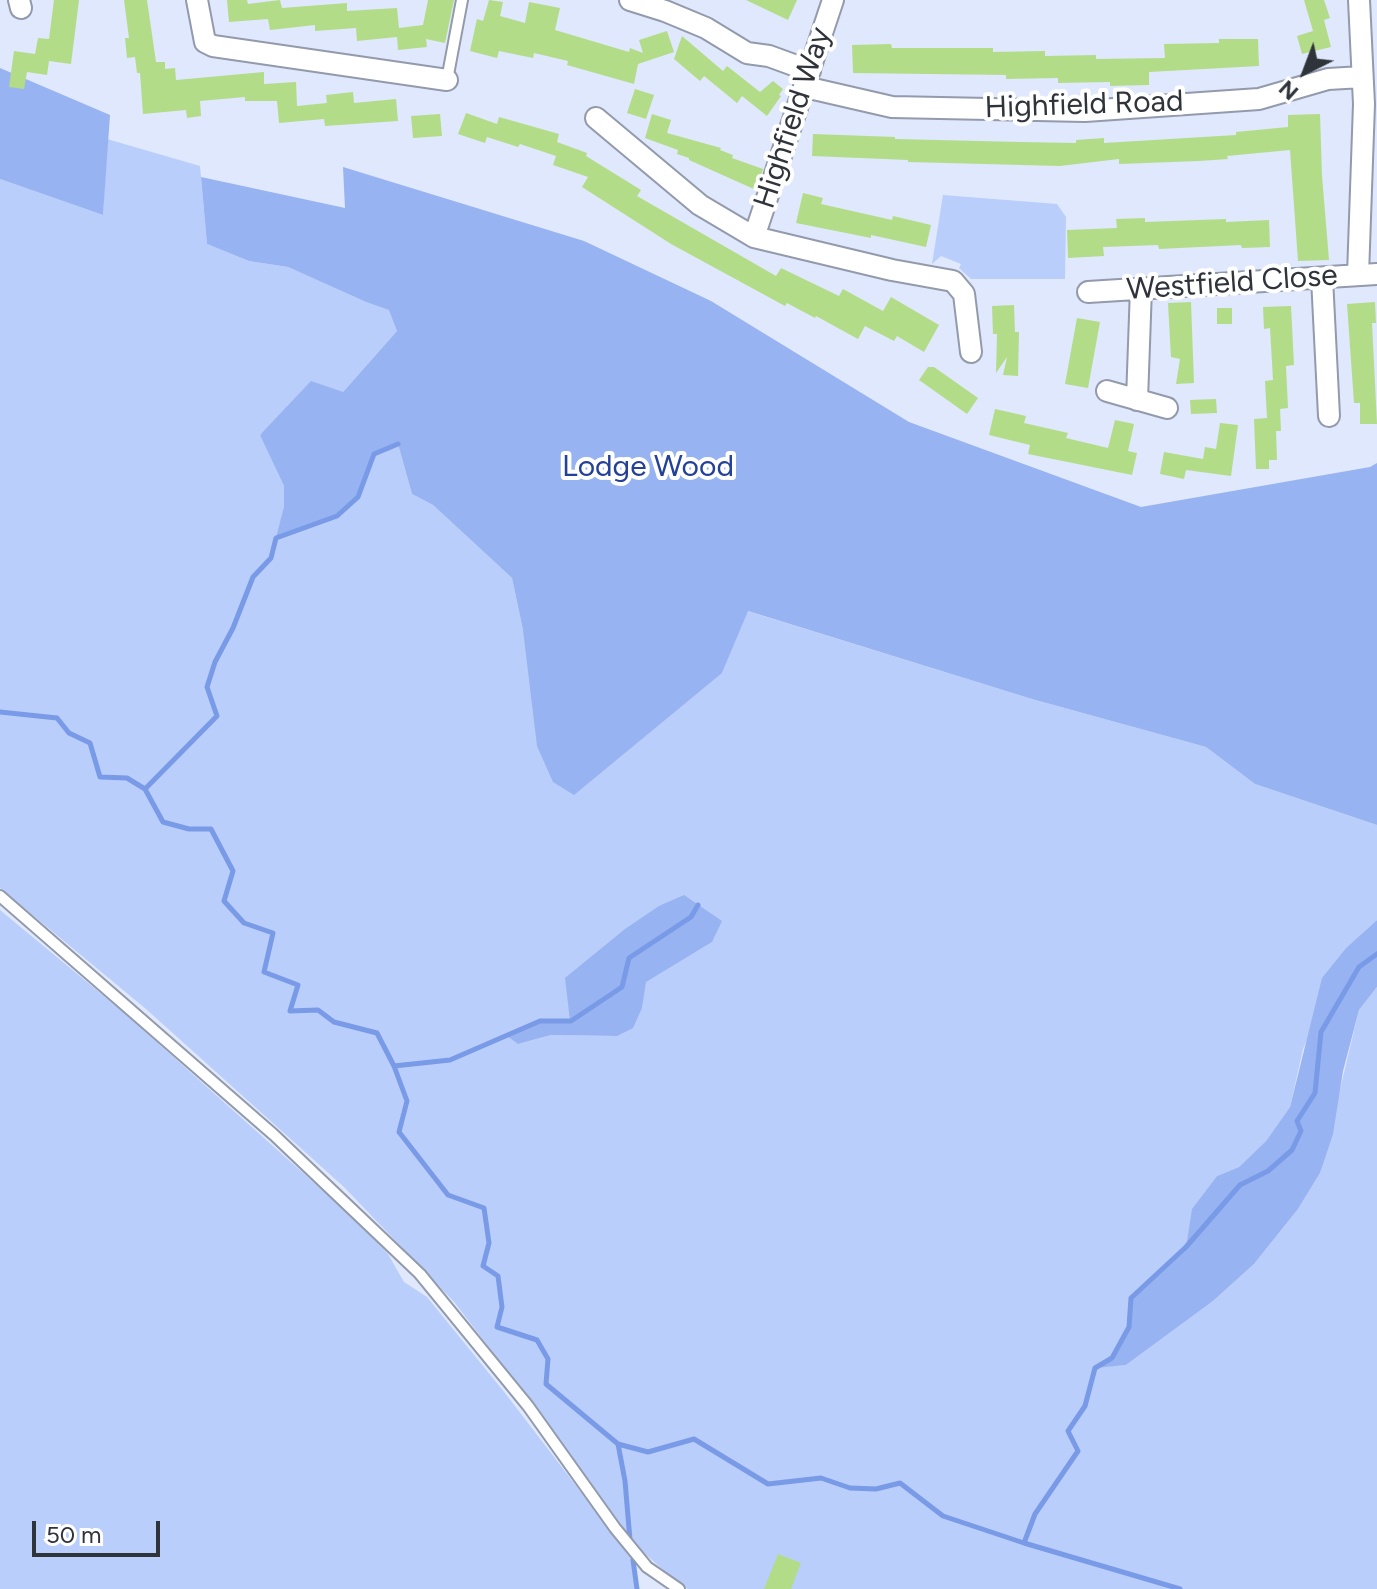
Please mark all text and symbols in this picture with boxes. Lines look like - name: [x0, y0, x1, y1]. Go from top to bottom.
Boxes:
- street label: Highfield Way: [747, 23, 839, 213]
- north arrow: [1265, 32, 1345, 112]
- text: N: [1273, 74, 1304, 106]
- street label: Highfield Road: [984, 84, 1184, 126]
- street label: Westfield Close: [1125, 258, 1339, 308]
- park label: Lodge Wood: [562, 449, 734, 485]
- scale bar: [36, 1505, 164, 1555]
- text: 50 m: [46, 1520, 102, 1549]

